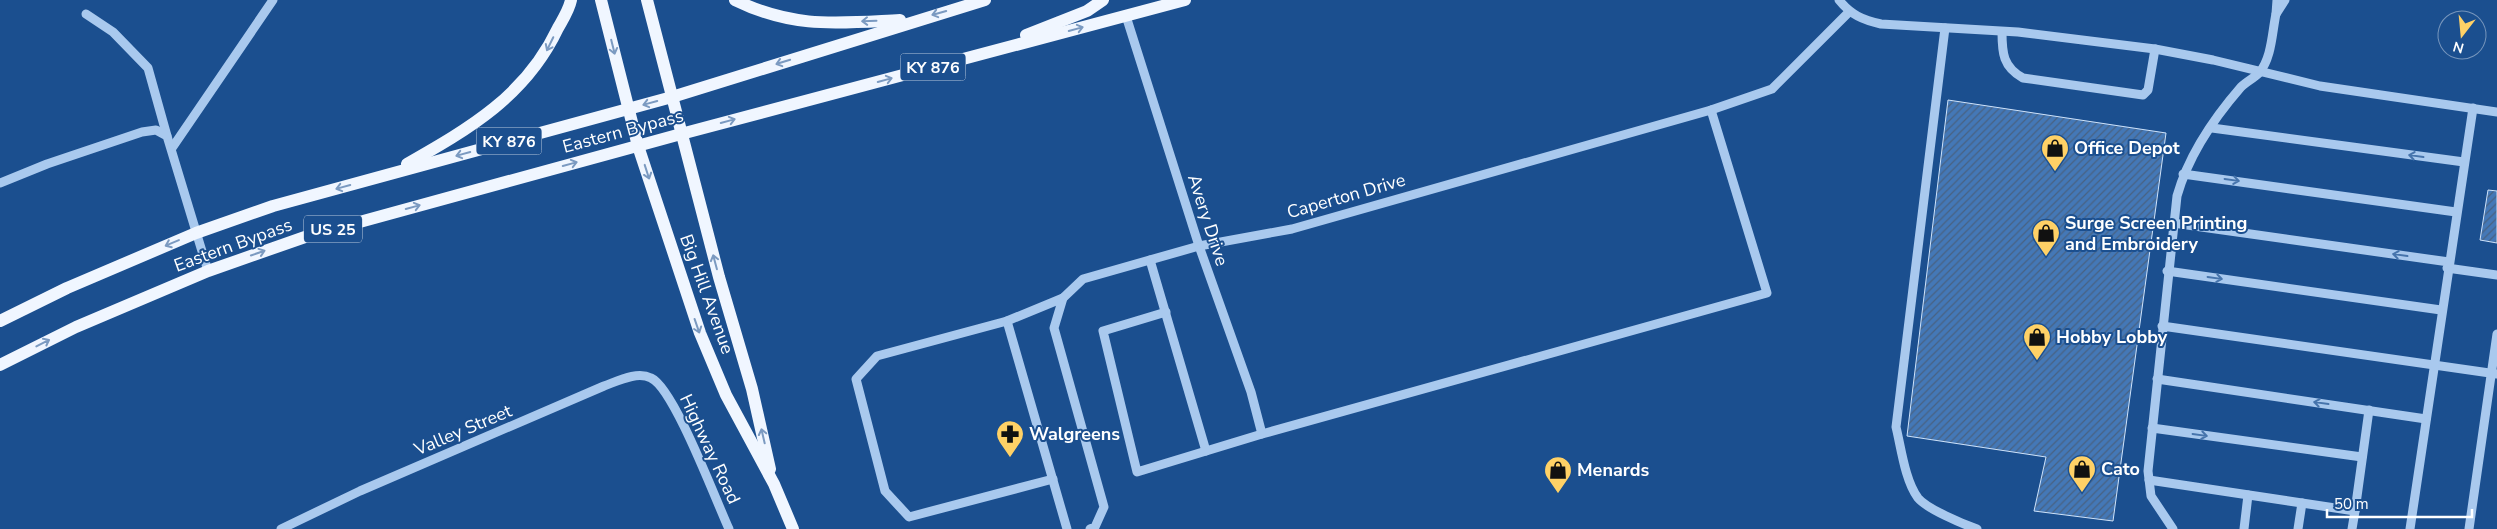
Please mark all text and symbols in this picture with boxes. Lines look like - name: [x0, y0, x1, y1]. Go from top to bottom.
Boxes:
- one-way arrow: [931, 9, 947, 19]
- north arrow: [2437, 10, 2487, 60]
- one-way arrow: [861, 17, 877, 26]
- one-way arrow: [1067, 24, 1083, 33]
- one-way arrow: [545, 36, 555, 51]
- text: N: [2451, 36, 2466, 58]
- one-way arrow: [609, 39, 618, 55]
- road number: KY 876: [900, 54, 966, 80]
- one-way arrow: [776, 57, 792, 67]
- one-way arrow: [876, 74, 892, 84]
- one-way arrow: [643, 98, 659, 108]
- street label: Eastern Bypass: [560, 103, 686, 159]
- one-way arrow: [719, 116, 735, 125]
- road number: KY 876: [476, 128, 542, 154]
- shop icon: Office Depot: [2040, 133, 2070, 172]
- place label: Office Depot: [2074, 136, 2180, 160]
- one-way arrow: [456, 149, 472, 159]
- one-way arrow: [2408, 150, 2424, 160]
- one-way arrow: [562, 159, 578, 169]
- one-way arrow: [642, 164, 652, 180]
- street label: Caperton Drive: [1284, 168, 1408, 224]
- street label: Avery Drive: [1182, 171, 1234, 269]
- one-way arrow: [2223, 176, 2239, 186]
- one-way arrow: [335, 182, 351, 192]
- one-way arrow: [405, 202, 421, 212]
- place label: Surge Screen Printing and Embroidery: [2065, 211, 2247, 256]
- street label: Eastern Bypass: [170, 212, 296, 278]
- road number: US 25: [304, 215, 362, 242]
- shop icon: Surge Screen Printing and Embroidery: [2031, 218, 2061, 257]
- street label: Big Hill Avenue: [674, 231, 740, 357]
- one-way arrow: [165, 239, 180, 249]
- one-way arrow: [249, 248, 265, 258]
- one-way arrow: [2393, 250, 2409, 260]
- one-way arrow: [710, 255, 720, 271]
- one-way arrow: [2207, 273, 2223, 283]
- one-way arrow: [693, 318, 703, 334]
- shop icon: Hobby Lobby: [2022, 322, 2052, 361]
- place label: Hobby Lobby: [2056, 325, 2168, 349]
- one-way arrow: [36, 338, 51, 348]
- street label: Highway Road: [674, 390, 746, 508]
- street label: Valley Street: [410, 398, 516, 462]
- one-way arrow: [2314, 398, 2330, 408]
- pharmacy icon: Walgreens: [995, 419, 1025, 458]
- place label: Walgreens: [1029, 422, 1120, 446]
- one-way arrow: [758, 428, 767, 444]
- one-way arrow: [2192, 430, 2208, 440]
- shop icon: Cato: [2067, 454, 2097, 493]
- shop icon: Menards: [1543, 455, 1573, 494]
- place label: Cato: [2101, 457, 2140, 481]
- place label: Menards: [1577, 458, 1649, 482]
- scale bar: [2327, 486, 2472, 518]
- text: 50 m: [2334, 494, 2369, 514]

